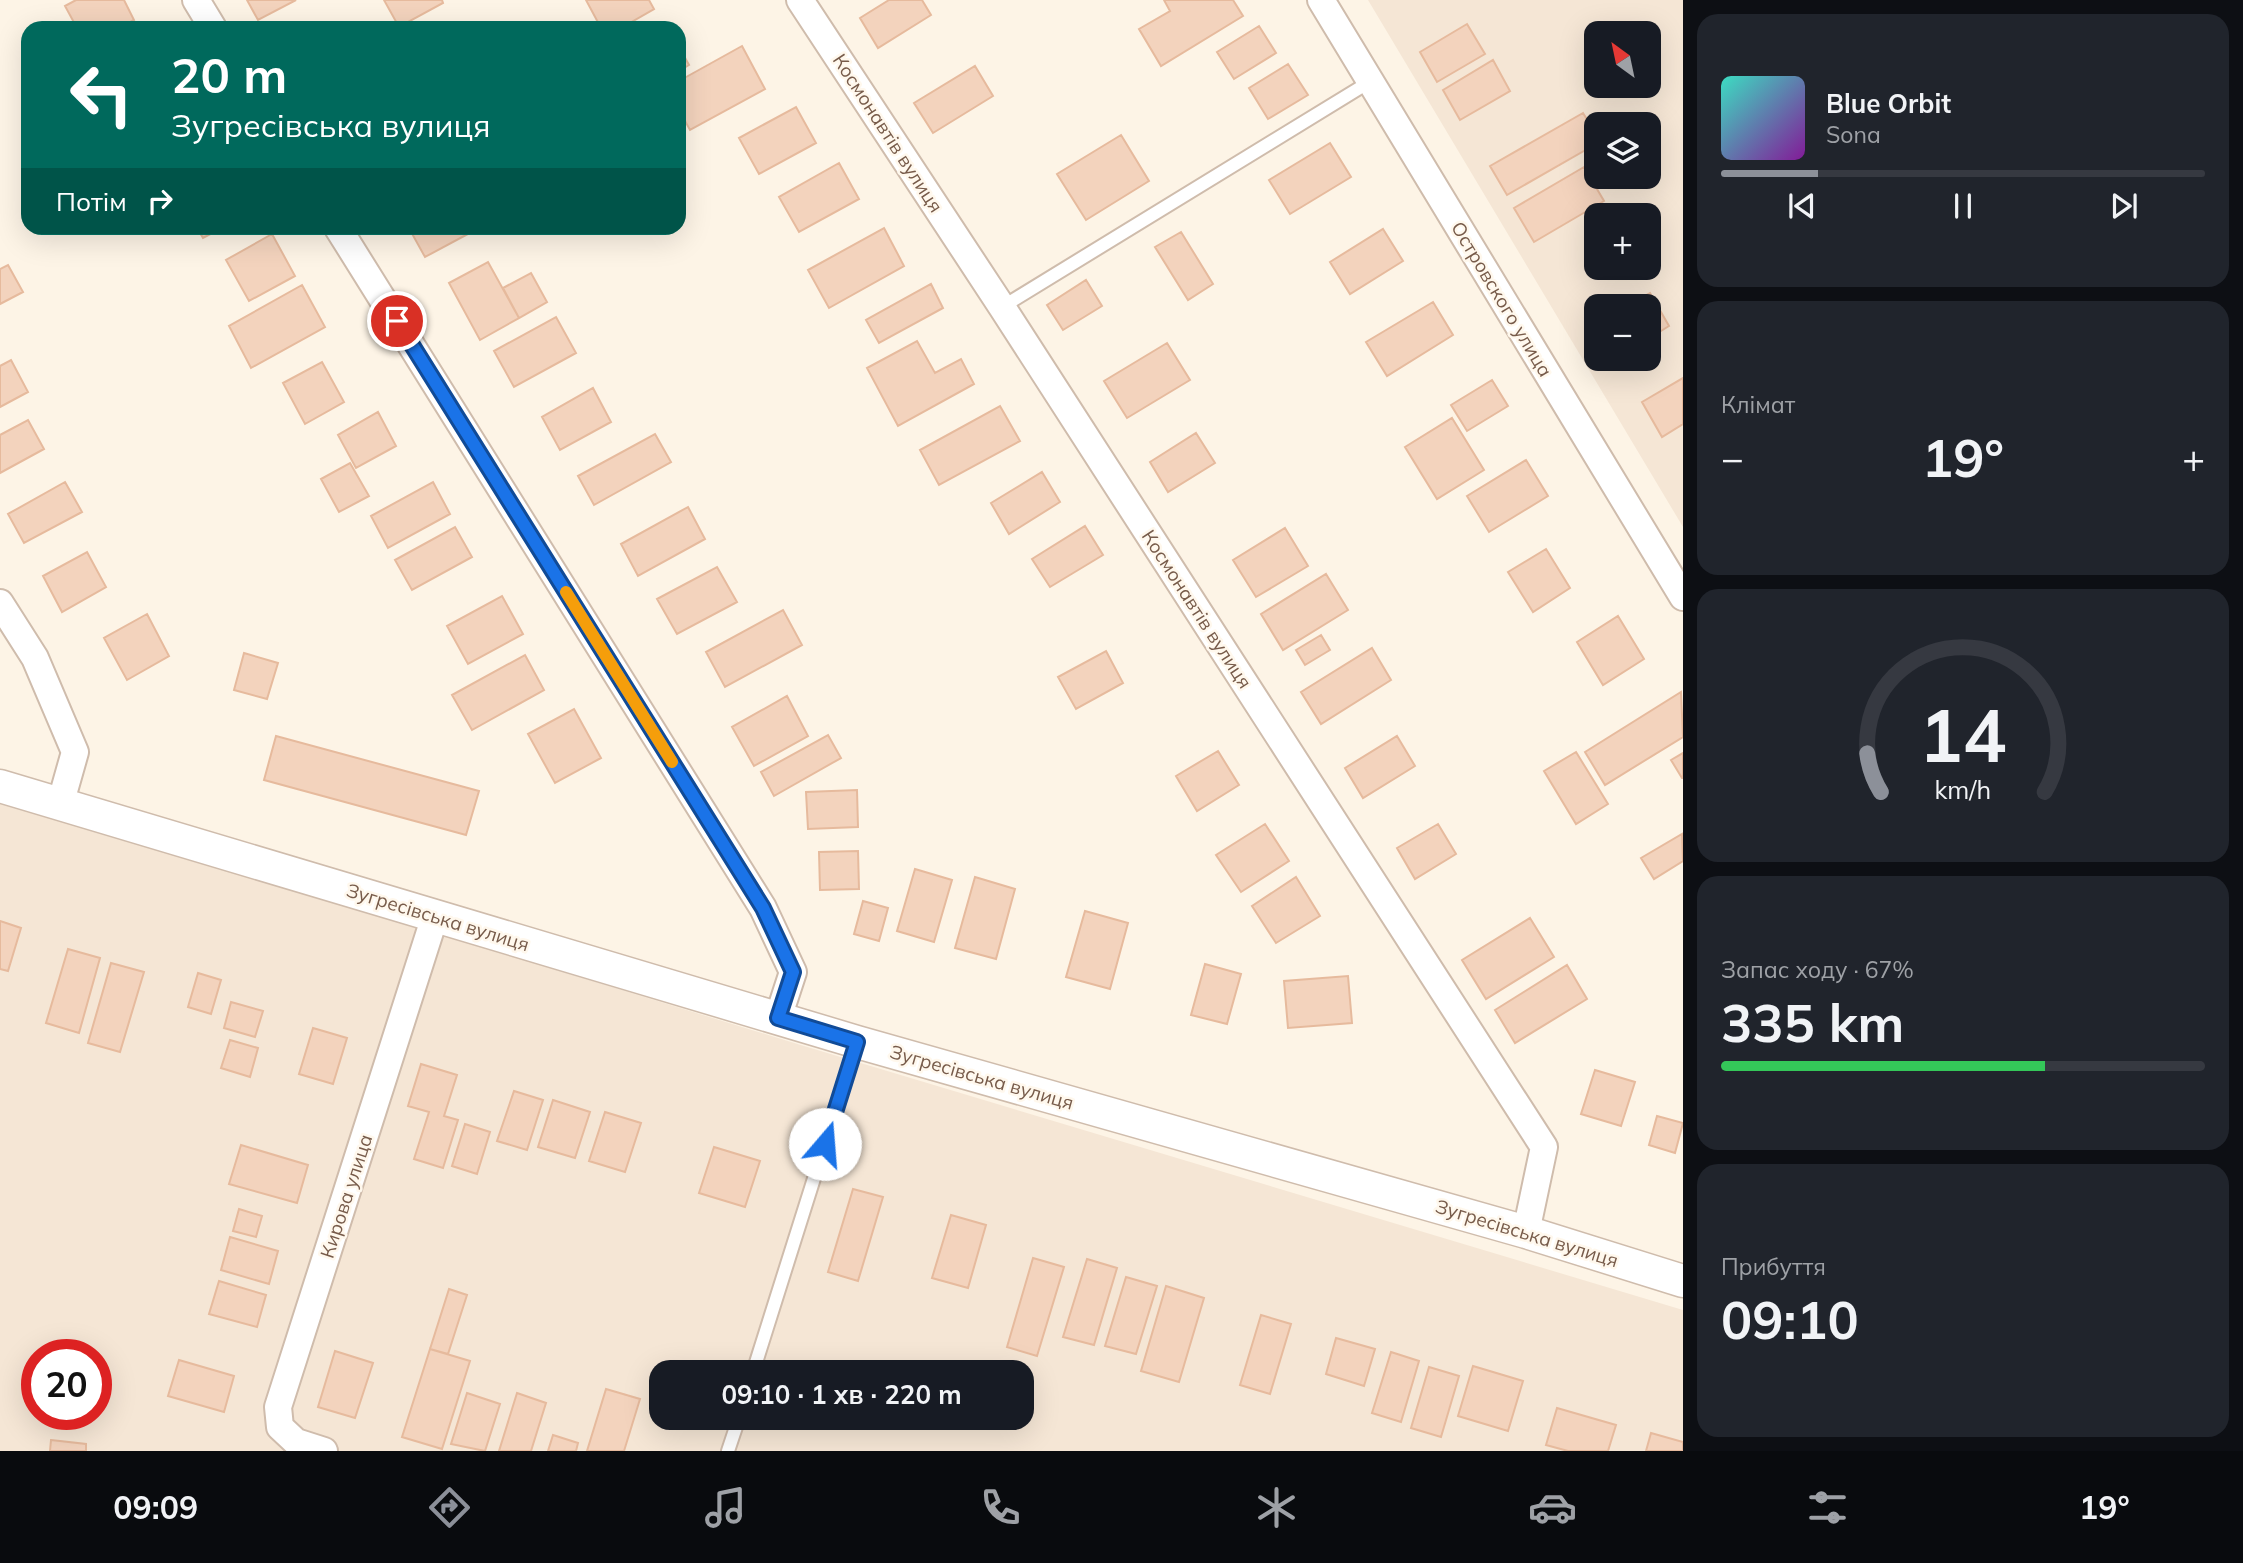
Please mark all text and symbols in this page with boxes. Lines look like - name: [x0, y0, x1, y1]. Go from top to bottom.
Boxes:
- north arrow: [1584, 21, 1661, 98]
- map controls: [1584, 21, 1661, 371]
- text: 20 m: [171, 44, 287, 105]
- icon: left: [56, 49, 147, 140]
- street label: Космонавтів вулиця: [828, 49, 948, 217]
- text: Blue Orbit: [1826, 87, 1951, 120]
- text: Зугресівська вулиця: [171, 105, 491, 145]
- button: layers: [1584, 112, 1661, 189]
- text: Sona: [1826, 120, 1881, 149]
- icon: right: [141, 182, 179, 220]
- text: Потім: [56, 185, 127, 218]
- icon: previous: [1783, 187, 1821, 225]
- icon: pause: [1944, 187, 1982, 225]
- icon: next: [2105, 187, 2143, 225]
- button: +: [1584, 203, 1661, 280]
- street label: Островского улица: [1446, 217, 1558, 381]
- pin: [367, 291, 427, 351]
- button: −: [1584, 294, 1661, 371]
- icon: arrive: [378, 302, 416, 340]
- text: Клімат: [1721, 390, 1795, 419]
- text: 19°: [1922, 425, 2004, 490]
- text: −: [1721, 434, 1744, 482]
- text: +: [2182, 434, 2205, 482]
- street label: Космонавтів вулиця: [1137, 525, 1257, 693]
- text: 14: [1919, 689, 2007, 780]
- text: km/h: [1935, 773, 1991, 804]
- street label: Зугресівська вулиця: [344, 878, 532, 956]
- text: Запас ходу · 67%: [1721, 955, 1914, 984]
- text: 335 km: [1721, 990, 1904, 1055]
- street label: Зугресівська вулиця: [887, 1039, 1077, 1115]
- position arrow: [788, 1107, 862, 1181]
- street label: Кирова улица: [315, 1131, 377, 1261]
- street label: Зугресівська вулиця: [1433, 1194, 1621, 1272]
- text: Прибуття: [1721, 1252, 1826, 1281]
- text: 09:10: [1721, 1287, 1859, 1352]
- speed limit sign: 20: [21, 1339, 112, 1430]
- text: 09:10 · 1 хв · 220 m: [721, 1378, 962, 1411]
- icon: directions: [425, 1483, 474, 1532]
- icon: music: [701, 1483, 750, 1532]
- icon: phone: [976, 1483, 1025, 1532]
- icon: climate: [1252, 1483, 1301, 1532]
- icon: car: [1528, 1483, 1577, 1532]
- icon: filters: [1803, 1483, 1852, 1532]
- text: 09:09: [113, 1487, 198, 1527]
- text: 19°: [2079, 1487, 2130, 1527]

